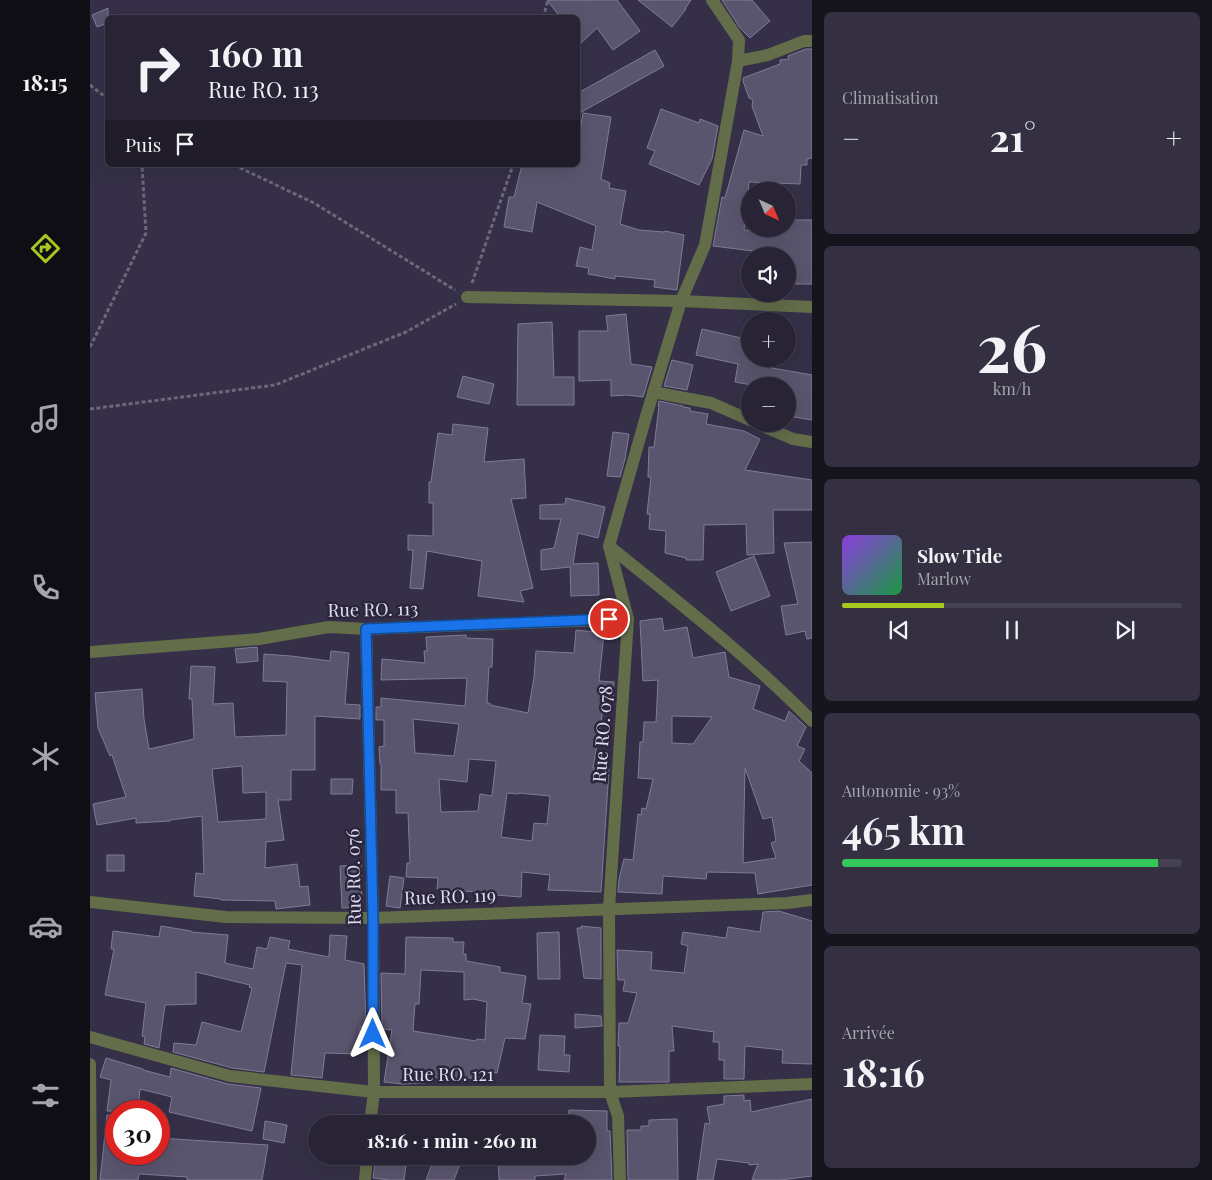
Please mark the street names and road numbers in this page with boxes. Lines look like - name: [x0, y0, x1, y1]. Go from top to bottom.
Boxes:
- street label: Rue RO. 113: [328, 596, 418, 622]
- street label: Rue RO. 078: [587, 685, 617, 783]
- street label: Rue RO. 076: [340, 828, 366, 926]
- street label: Rue RO. 119: [404, 882, 496, 910]
- street label: Rue RO. 121: [402, 1062, 494, 1086]

